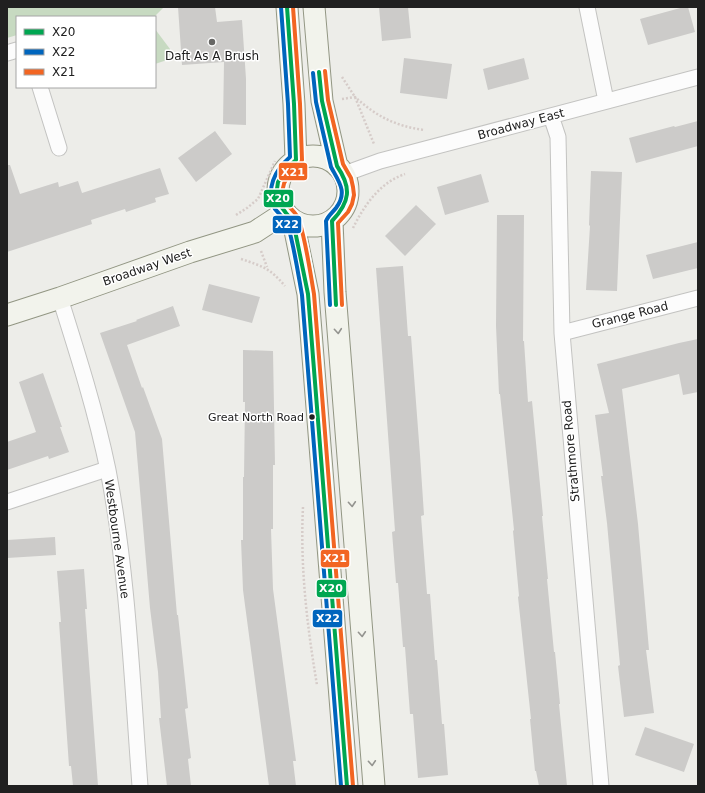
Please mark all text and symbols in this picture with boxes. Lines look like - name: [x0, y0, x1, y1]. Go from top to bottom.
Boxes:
- legend: [16, 16, 156, 88]
- text: X20: [52, 25, 76, 39]
- marker: Daft As A Brush: [207, 37, 217, 47]
- text: X22: [52, 45, 76, 59]
- place label: Daft As A Brush: [165, 49, 259, 63]
- text: X21: [52, 65, 76, 79]
- street label: Broadway East: [476, 106, 566, 142]
- line badge: X21: [278, 162, 308, 181]
- text: X21: [281, 166, 305, 179]
- line badge: X20: [263, 189, 294, 208]
- text: X20: [266, 192, 290, 205]
- line badge: X22: [272, 215, 302, 234]
- text: X22: [275, 218, 299, 231]
- street label: Broadway West: [101, 245, 193, 289]
- street label: Grange Road: [590, 299, 670, 331]
- one-way arrow: [334, 328, 343, 334]
- street label: Strathmore Road: [560, 400, 582, 502]
- place label: Great North Road: [208, 411, 304, 424]
- marker: Great North Road: [307, 412, 317, 422]
- street label: Westbourne Avenue: [102, 479, 132, 599]
- one-way arrow: [347, 501, 356, 507]
- line badge: X21: [320, 549, 350, 568]
- text: X21: [323, 552, 347, 565]
- line badge: X20: [316, 579, 347, 598]
- text: X20: [319, 582, 343, 595]
- line badge: X22: [312, 609, 343, 628]
- text: X22: [316, 612, 340, 625]
- one-way arrow: [358, 631, 367, 637]
- one-way arrow: [368, 760, 377, 766]

